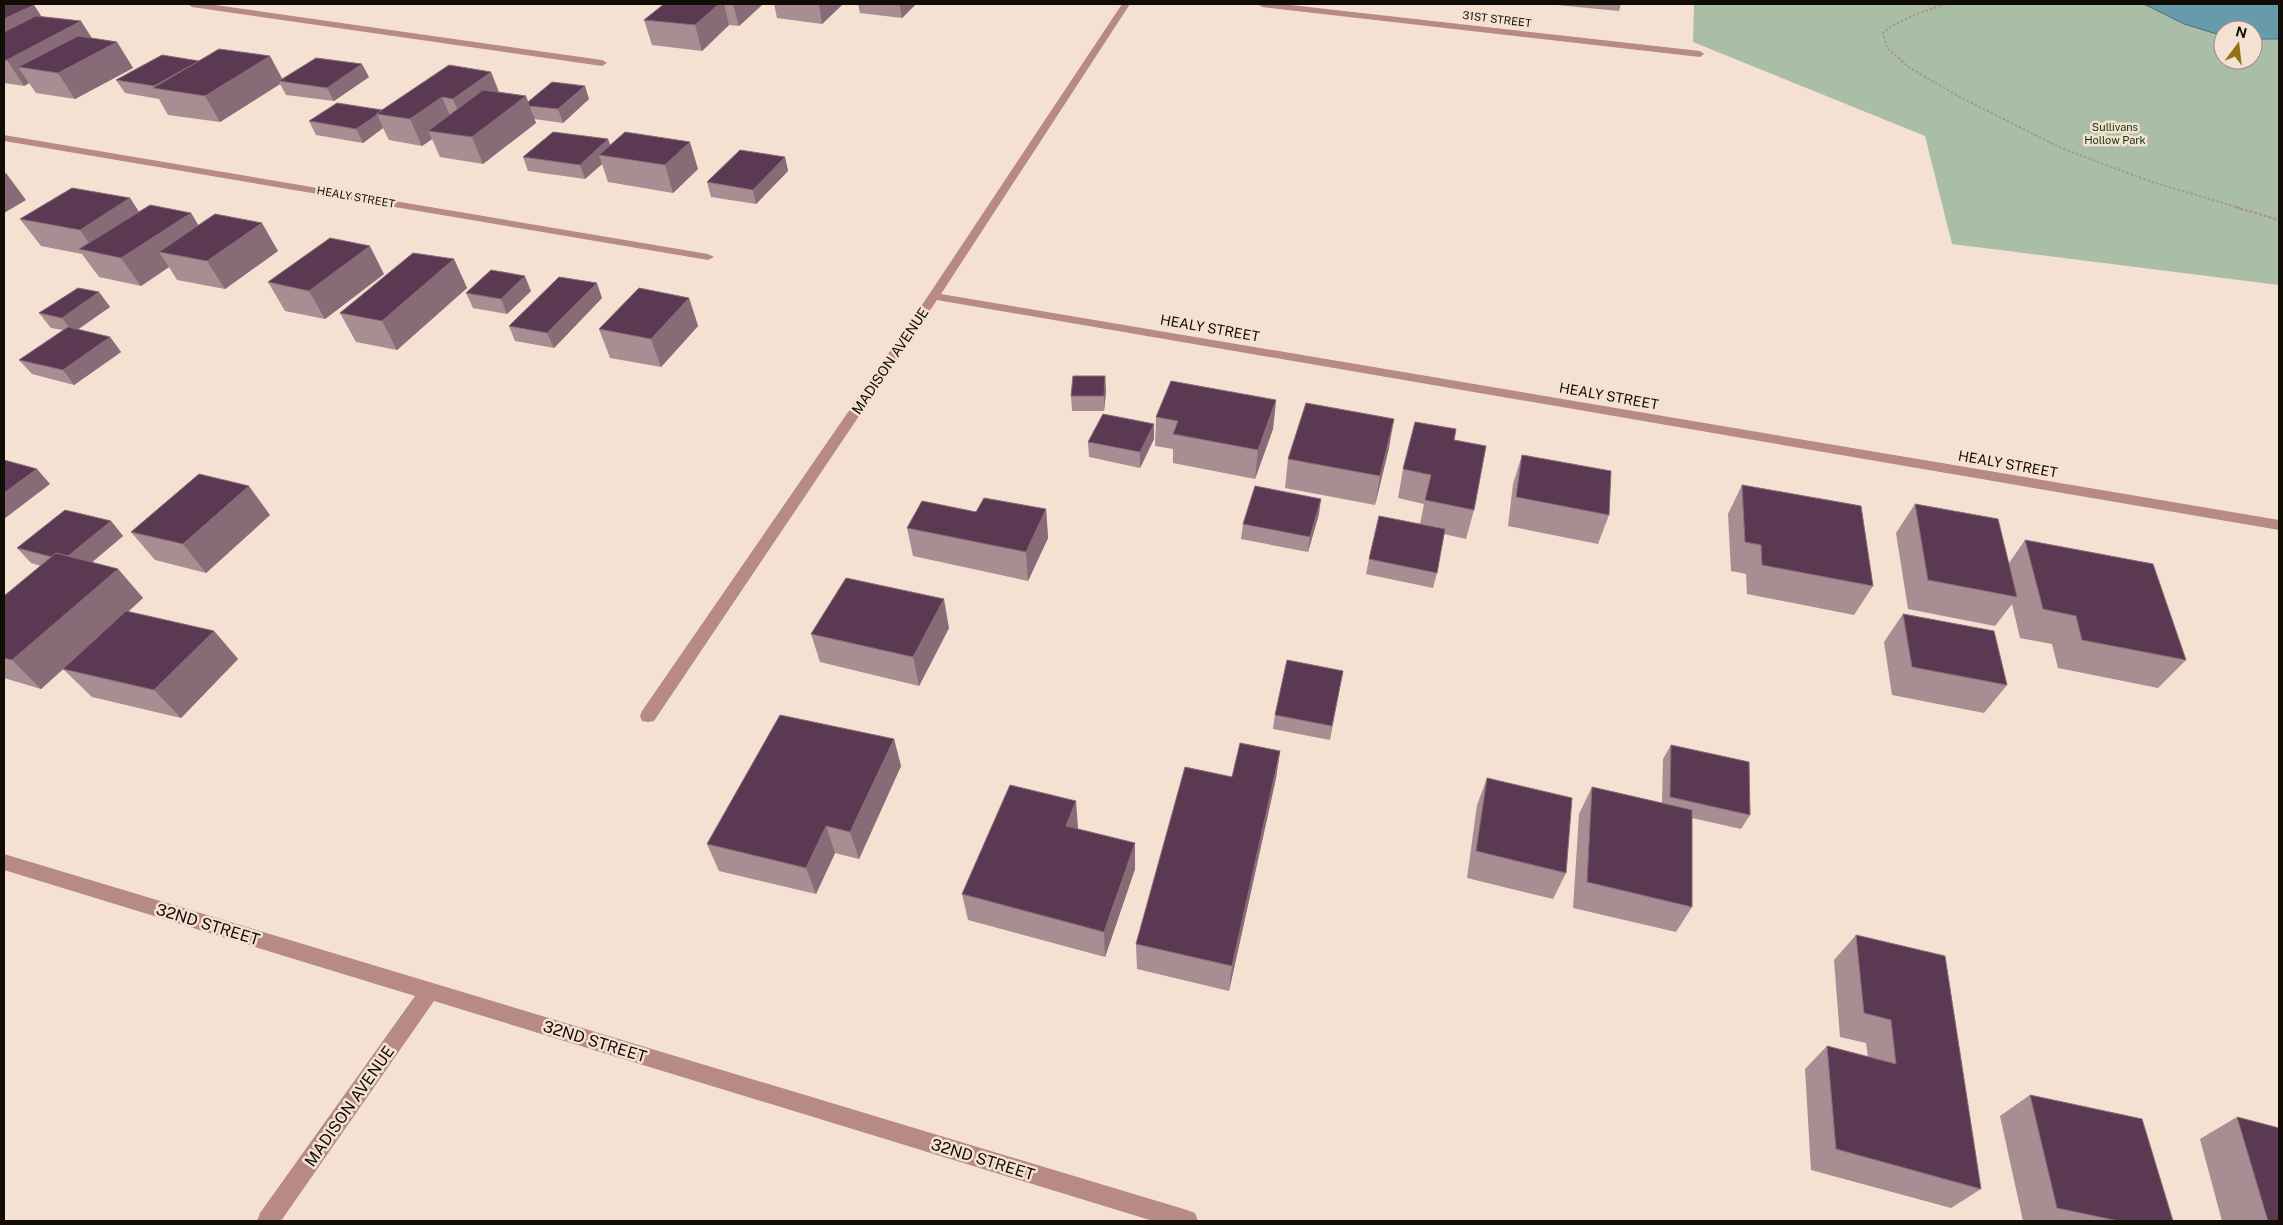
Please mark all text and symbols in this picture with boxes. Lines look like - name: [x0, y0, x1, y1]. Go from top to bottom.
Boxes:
- street label: 31ST STREET: [1462, 9, 1533, 29]
- north arrow: [2213, 20, 2263, 70]
- text: N: [2234, 23, 2249, 42]
- park label: Sullivans Hollow Park: [2084, 121, 2146, 146]
- street label: HEALY STREET: [316, 184, 396, 210]
- street label: MADISON AVENUE: [848, 305, 932, 417]
- street label: HEALY STREET: [1159, 311, 1261, 345]
- street label: HEALY STREET: [1558, 379, 1660, 413]
- street label: HEALY STREET: [1957, 447, 2059, 481]
- street label: 32ND STREET: [154, 900, 262, 949]
- street label: 32ND STREET: [541, 1017, 649, 1066]
- street label: MADISON AVENUE: [301, 1042, 398, 1170]
- street label: 32ND STREET: [929, 1135, 1037, 1184]

